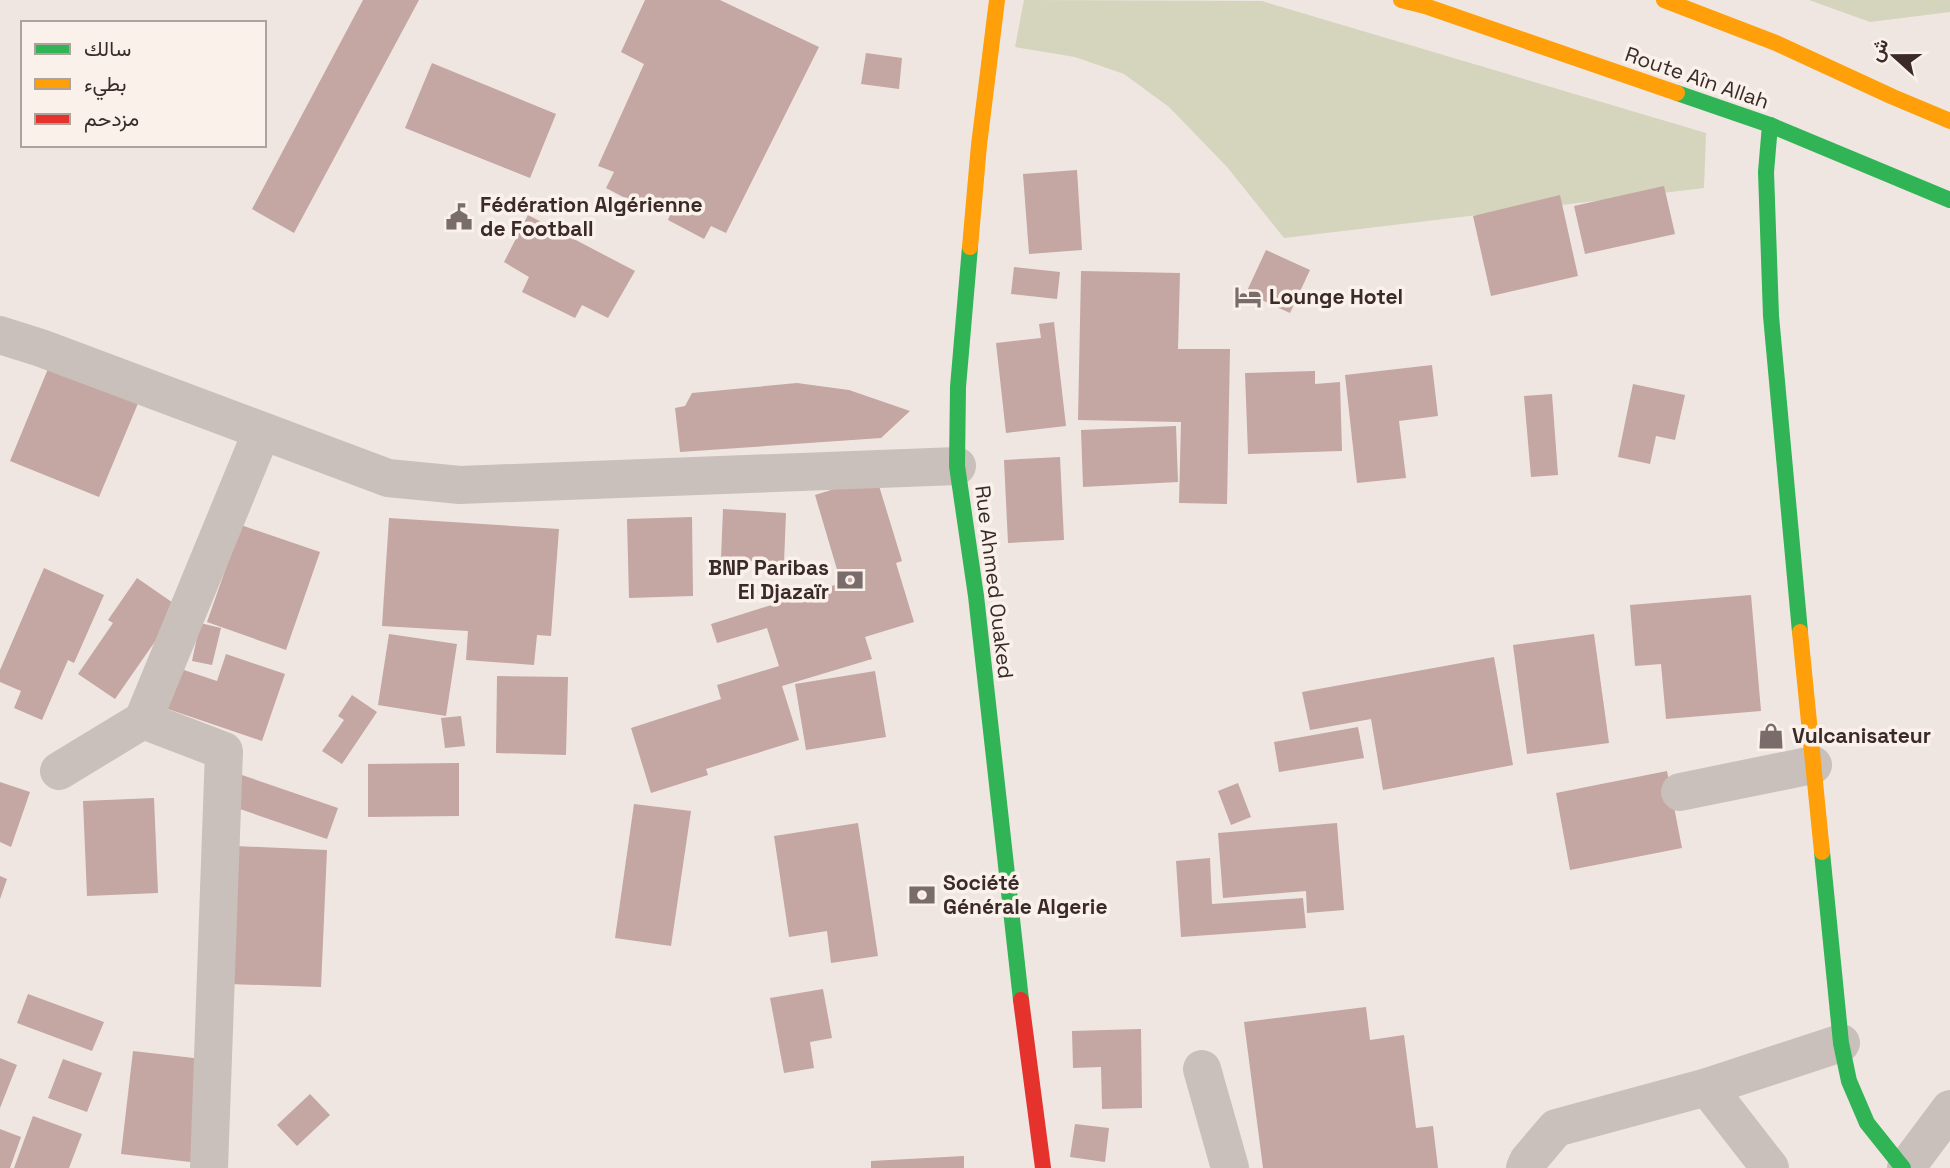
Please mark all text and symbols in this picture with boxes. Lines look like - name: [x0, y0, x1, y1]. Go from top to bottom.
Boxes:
- legend: [21, 21, 266, 147]
- north arrow: [1859, 21, 1929, 91]
- text: سالك: [84, 35, 131, 62]
- text: ش: [1863, 35, 1894, 65]
- street label: Route Aîn Allah: [1621, 40, 1773, 115]
- text: بطيء: [84, 70, 127, 101]
- text: مزدحم: [84, 105, 139, 133]
- place label: Fédération Algérienne de Football: [480, 191, 703, 242]
- public building icon: Fédération Algérienne de Football: [444, 202, 474, 232]
- hotel icon: Lounge Hotel: [1233, 282, 1263, 312]
- place label: Lounge Hotel: [1269, 283, 1403, 310]
- street label: Rue Ahmed Ouaked: [969, 484, 1020, 680]
- place label: BNP Paribas El Djazaïr: [708, 554, 829, 605]
- bank icon: BNP Paribas El Djazaïr: [835, 565, 865, 595]
- shop icon: Vulcanisateur: [1756, 721, 1786, 751]
- place label: Vulcanisateur: [1792, 722, 1931, 749]
- place label: Société Générale Algerie: [943, 869, 1108, 920]
- bank icon: Société Générale Algerie: [907, 880, 937, 910]

